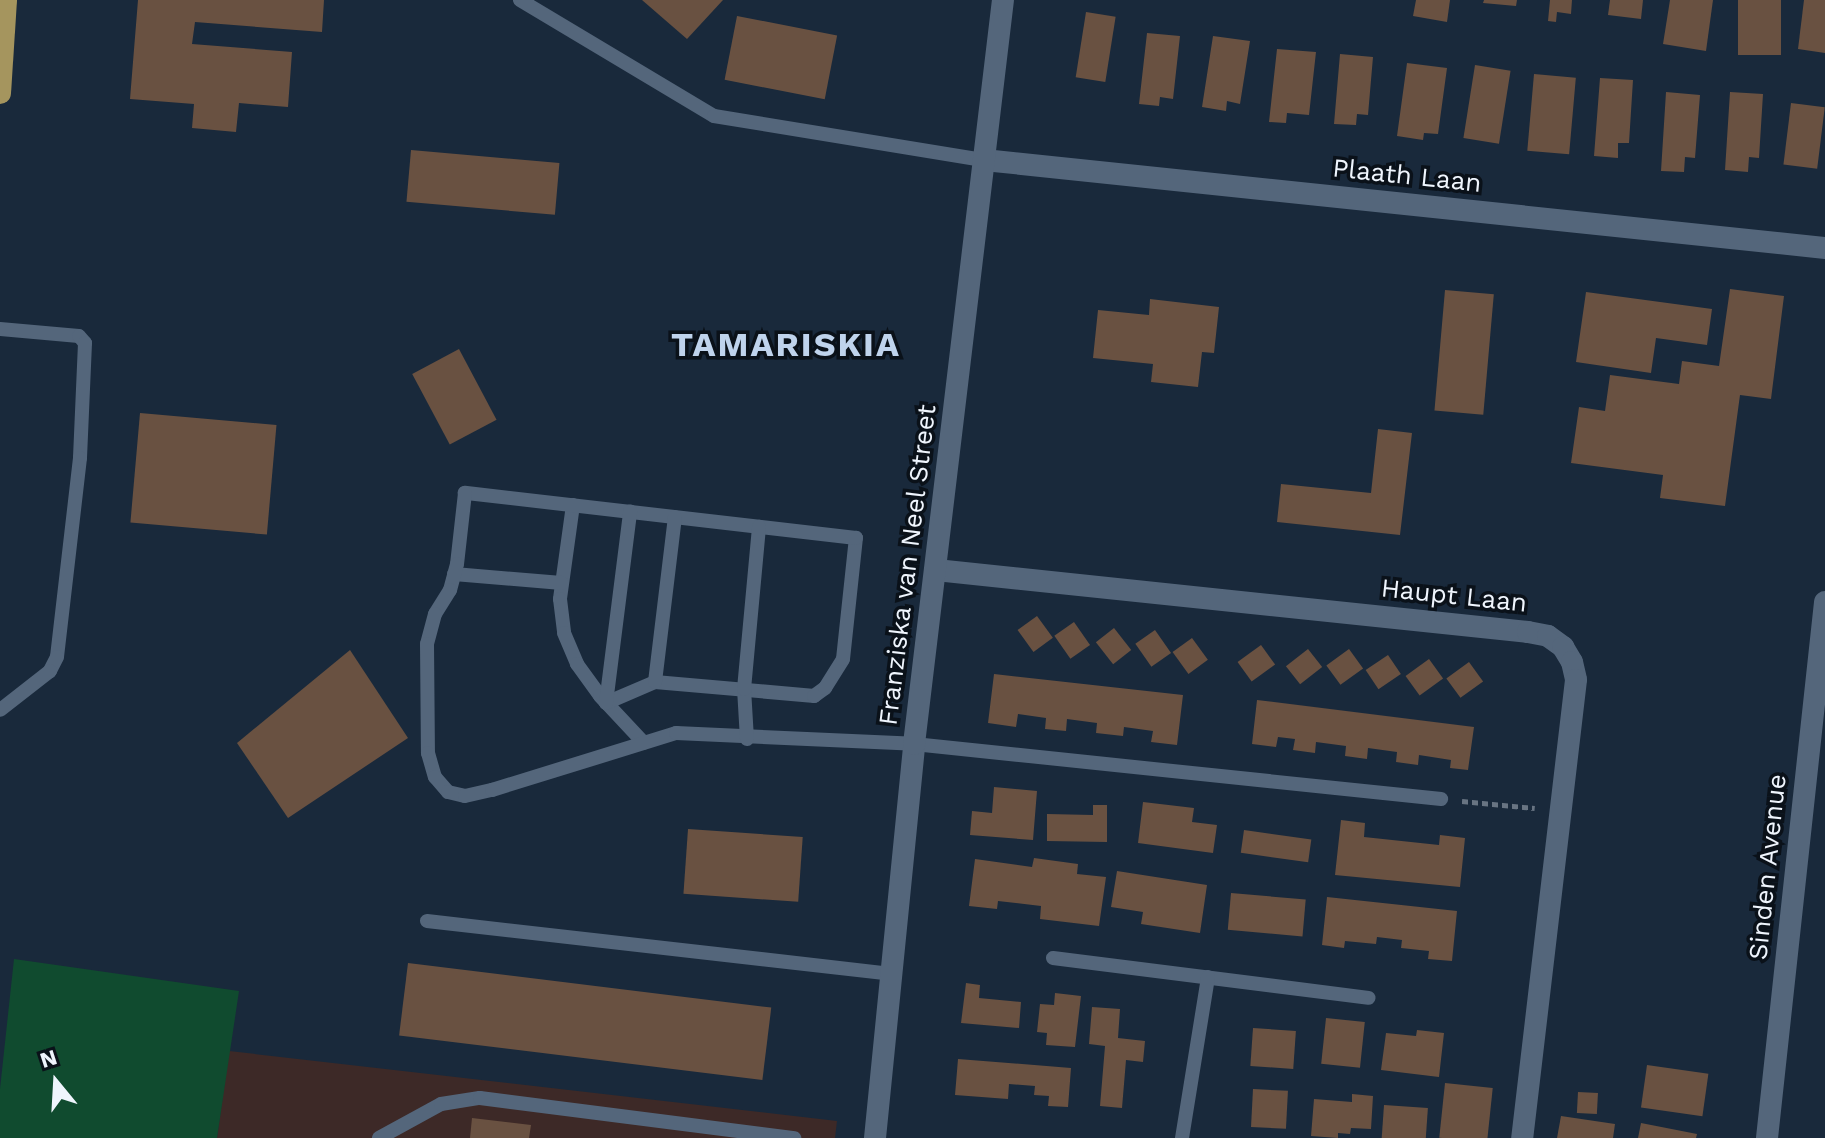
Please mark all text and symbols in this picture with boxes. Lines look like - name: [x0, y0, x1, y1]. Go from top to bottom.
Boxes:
- street label: Plaath Laan: [1331, 153, 1483, 199]
- district label: TAMARISKIA: [671, 325, 901, 365]
- street label: Franziska van Neel Street: [873, 402, 943, 728]
- street label: Haupt Laan: [1379, 573, 1529, 619]
- street label: Sinden Avenue: [1743, 772, 1793, 962]
- north arrow: [16, 1042, 96, 1122]
- text: N: [37, 1044, 60, 1073]

